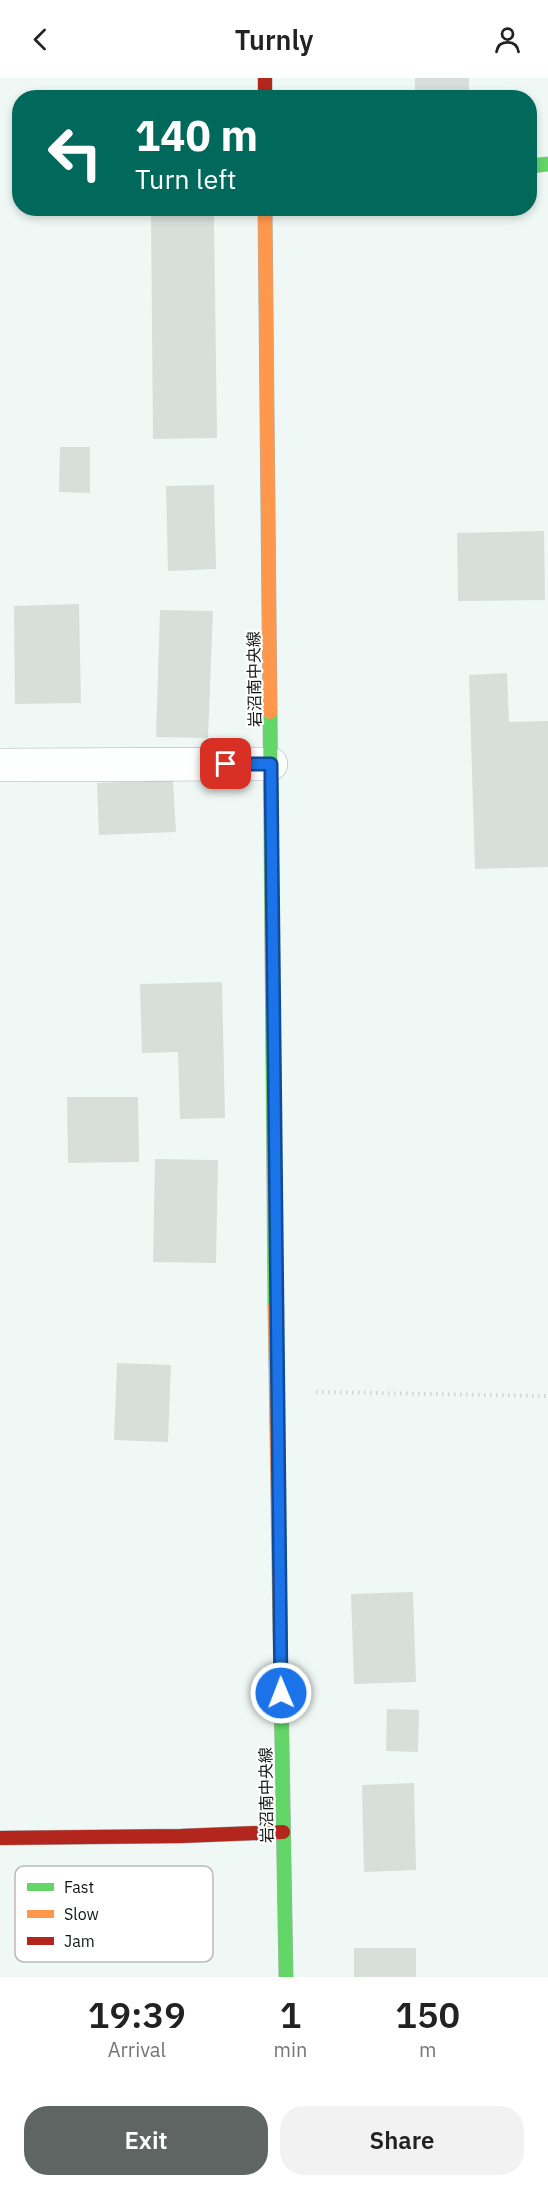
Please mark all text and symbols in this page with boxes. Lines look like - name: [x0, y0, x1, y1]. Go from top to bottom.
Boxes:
- text: Turnly: [235, 22, 313, 57]
- icon: back: [24, 23, 57, 56]
- icon: person: [491, 23, 524, 56]
- text: 140 m: [135, 108, 258, 163]
- icon: left: [36, 114, 114, 192]
- text: Turn left: [135, 161, 236, 196]
- street label: 岩沼南中央線: [243, 631, 265, 727]
- pin: [200, 738, 251, 789]
- icon: arrive: [209, 747, 242, 780]
- position arrow: [249, 1661, 313, 1725]
- street label: 岩沼南中央線: [255, 1747, 277, 1843]
- legend: [15, 1866, 213, 1962]
- text: Fast: [64, 1877, 94, 1897]
- text: Slow: [64, 1904, 99, 1924]
- text: Jam: [64, 1931, 95, 1951]
- text: 19:39: [88, 1991, 186, 2038]
- text: 1: [280, 1991, 301, 2038]
- text: 150: [395, 1991, 460, 2038]
- text: Arrival: [108, 2036, 166, 2063]
- text: min: [274, 2036, 307, 2063]
- text: m: [419, 2036, 436, 2063]
- button: Exit: [24, 2106, 268, 2175]
- button: Share: [280, 2106, 524, 2175]

